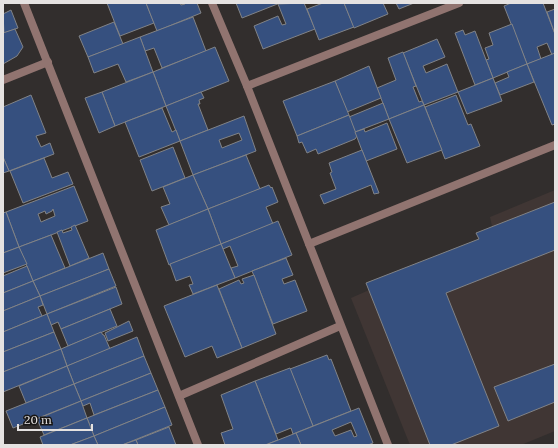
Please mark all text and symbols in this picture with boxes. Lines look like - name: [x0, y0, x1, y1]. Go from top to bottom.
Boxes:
- scale bar: [18, 406, 92, 432]
- text: 20 m: [24, 412, 52, 427]

